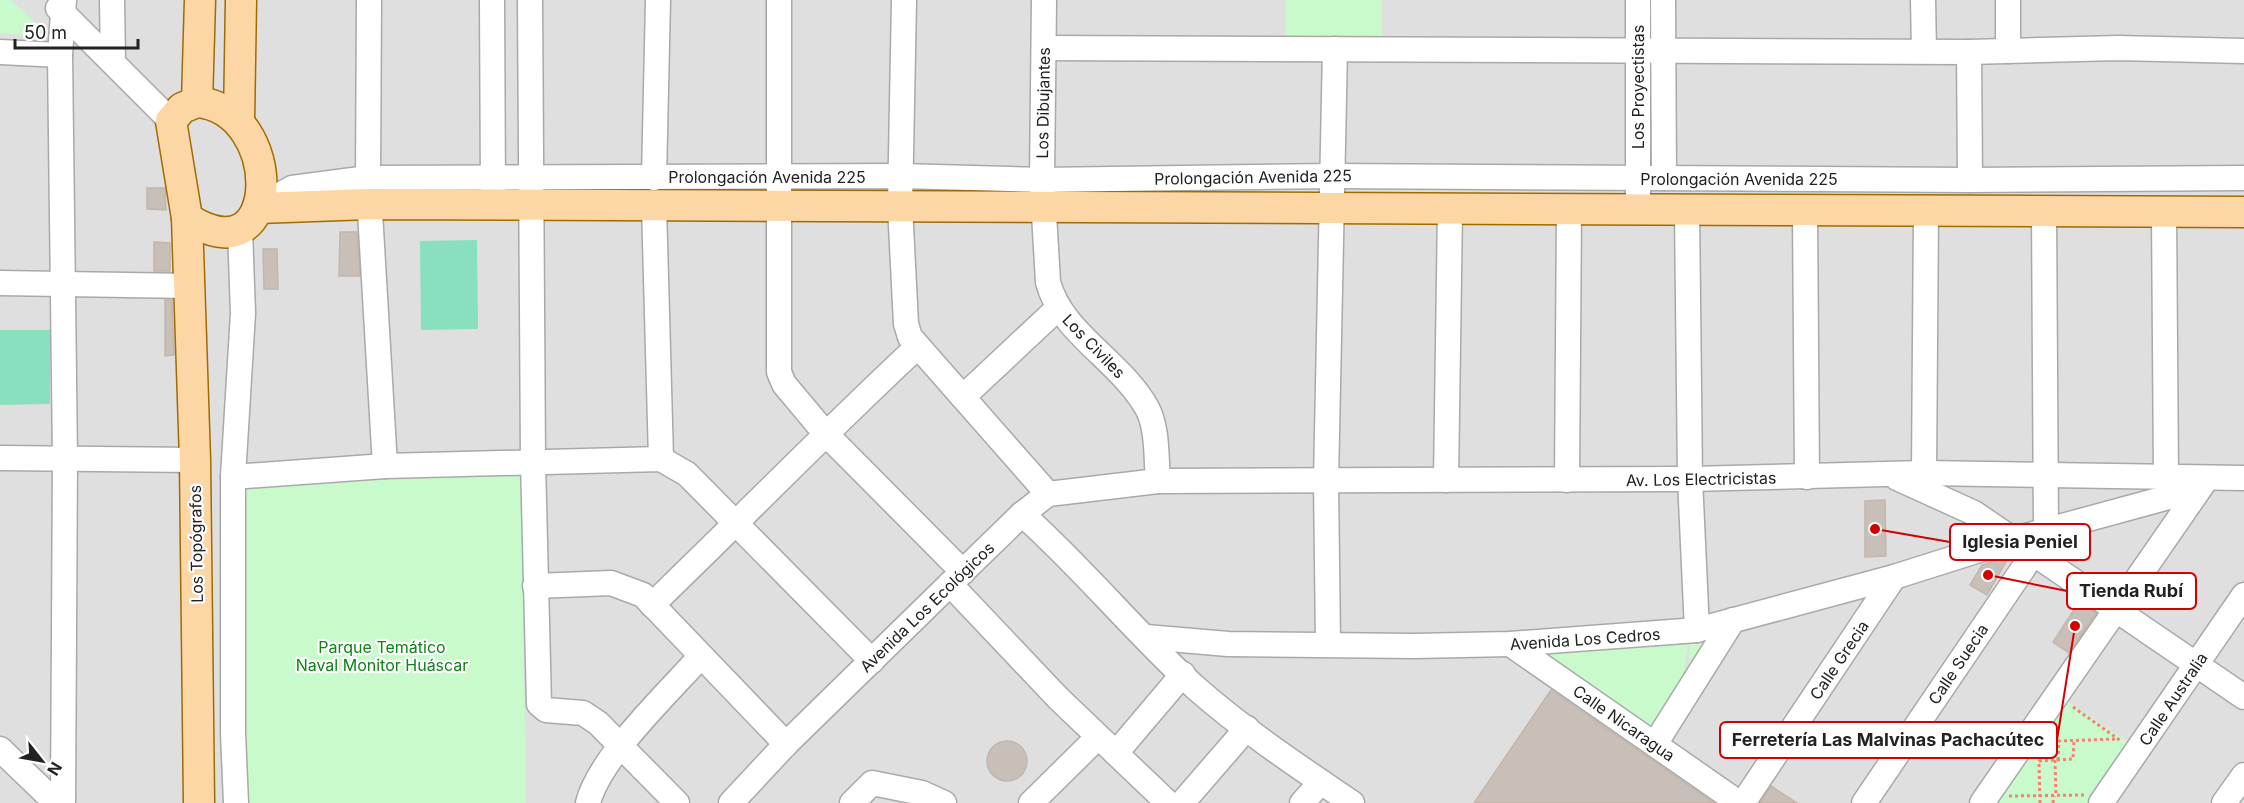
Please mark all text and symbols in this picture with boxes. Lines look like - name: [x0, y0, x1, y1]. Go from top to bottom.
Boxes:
- scale bar: [15, 12, 138, 50]
- text: 50 m: [24, 22, 67, 43]
- street label: Los Proyectistas: [1628, 25, 1648, 149]
- street label: Los Dibujantes: [1032, 47, 1054, 159]
- street label: Prolongación Avenida 225: [1154, 165, 1352, 189]
- street label: Prolongación Avenida 225: [668, 167, 866, 187]
- street label: Prolongación Avenida 225: [1640, 169, 1838, 189]
- street label: Los Civiles: [1058, 310, 1130, 382]
- street label: Av. Los Electricistas: [1626, 468, 1776, 490]
- street label: Los Topógrafos: [185, 485, 207, 603]
- callout: Iglesia Peniel: [1950, 524, 2090, 560]
- text: Iglesia Peniel: [1962, 531, 2078, 552]
- street label: Avenida Los Ecológicos: [856, 538, 998, 676]
- callout: Tienda Rubí: [2067, 573, 2196, 609]
- text: Tienda Rubí: [2079, 580, 2184, 601]
- street label: Calle Grecia: [1805, 617, 1873, 703]
- street label: Calle Suecia: [1924, 620, 1992, 708]
- street label: Avenida Los Cedros: [1509, 624, 1661, 654]
- park label: Parque Temático Naval Monitor Huáscar: [296, 637, 468, 675]
- street label: Calle Australia: [2134, 649, 2212, 749]
- street label: Calle Nicaragua: [1569, 680, 1679, 766]
- callout: Ferretería Las Malvinas Pachacútec: [1720, 722, 2057, 758]
- text: Ferretería Las Malvinas Pachacútec: [1732, 729, 2044, 750]
- north arrow: [12, 731, 72, 791]
- text: N: [43, 758, 67, 779]

